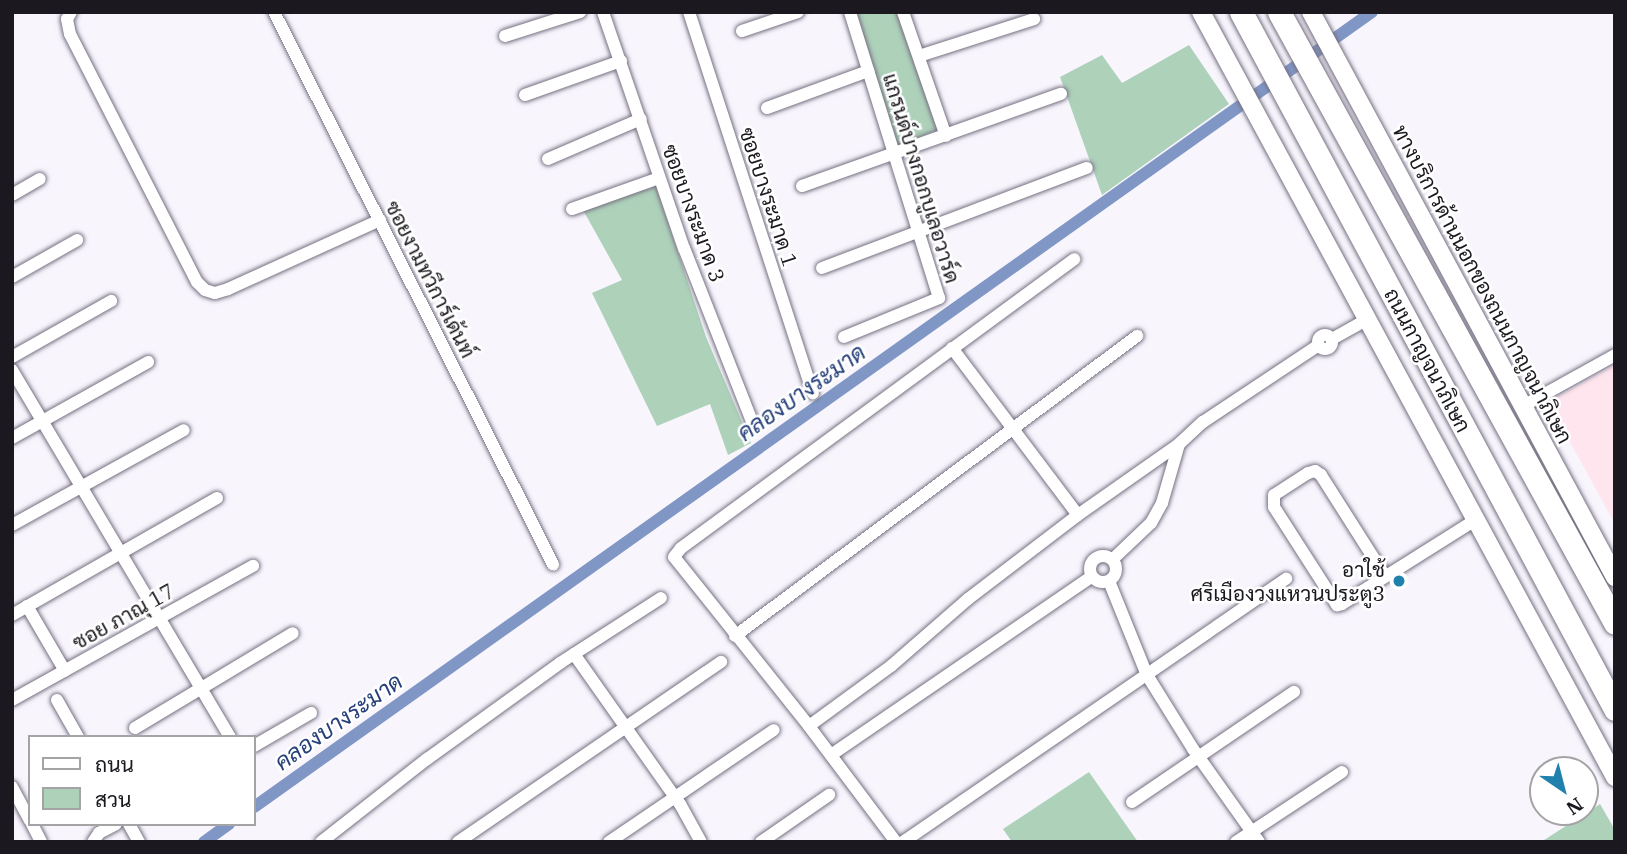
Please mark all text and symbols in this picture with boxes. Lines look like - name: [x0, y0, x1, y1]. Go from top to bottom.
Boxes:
- street label: แกรนด์บางกอกบูเลอวาร์ด: [878, 70, 966, 286]
- street label: ทางบริการด้านนอกของถนนกาญจนาภิเษก: [1388, 120, 1578, 448]
- street label: ซอยบางระมาด 1: [735, 124, 803, 270]
- street label: ซอยบางระมาด 3: [657, 141, 731, 285]
- street label: ซอยงามทวีการ์เด้นท์: [381, 196, 481, 362]
- street label: ถนนกาญจนาภิเษก: [1379, 284, 1477, 436]
- water label: คลองบางระมาด: [732, 338, 870, 446]
- place label: อาใช้ ศรีเมืองวงแหวนประตู3: [1191, 556, 1385, 606]
- marker: อาใช้ ศรีเมืองวงแหวนประตู3: [1391, 573, 1407, 589]
- street label: ซอย ภาณุ 17: [68, 578, 178, 654]
- water label: คลองบางระมาด: [269, 667, 407, 775]
- legend: [28, 735, 256, 826]
- text: ถนน: [95, 750, 134, 778]
- north arrow: [1529, 756, 1599, 826]
- text: สวน: [95, 785, 131, 813]
- text: N: [1562, 792, 1588, 821]

